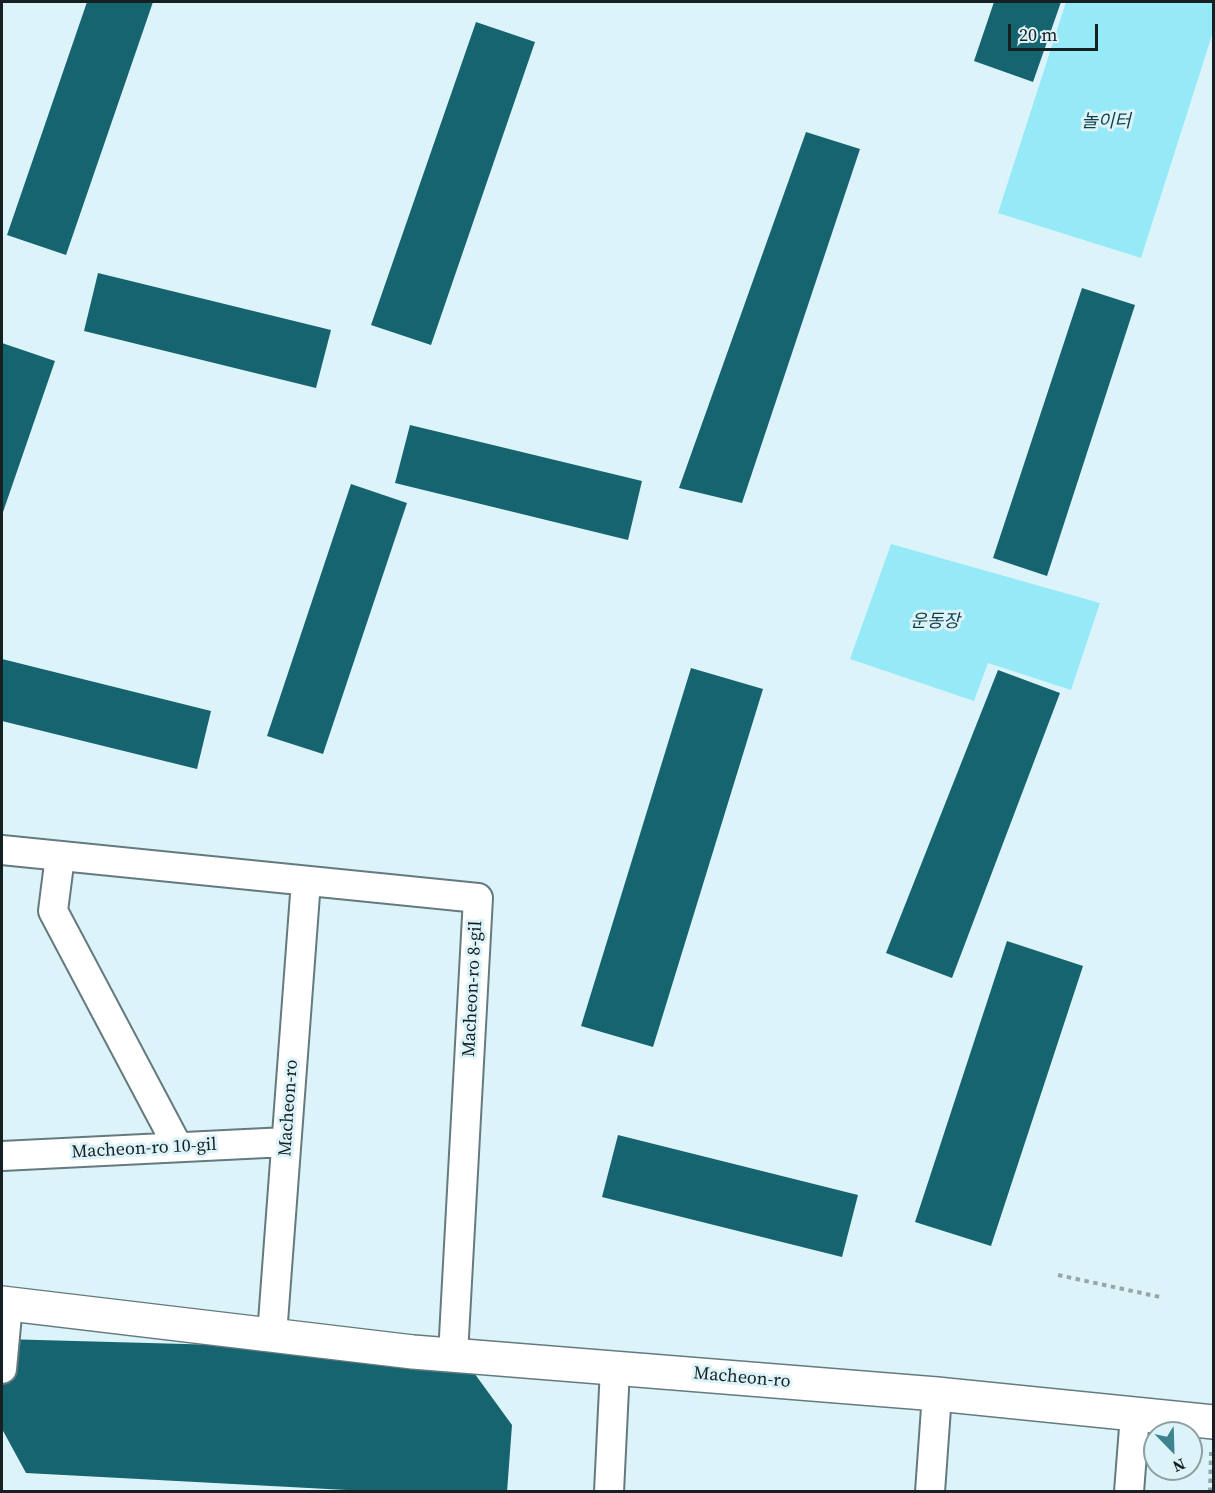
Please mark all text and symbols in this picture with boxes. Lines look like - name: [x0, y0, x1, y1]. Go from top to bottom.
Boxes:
- scale bar: [1011, 12, 1101, 50]
- text: 20 m: [1019, 22, 1057, 47]
- park label: 놀이터: [1081, 111, 1131, 133]
- park label: 운동장: [910, 611, 960, 633]
- street label: Macheon-ro 8-gil: [459, 920, 487, 1058]
- street label: Macheon-ro: [275, 1059, 303, 1157]
- street label: Macheon-ro 10-gil: [71, 1134, 217, 1164]
- street label: Macheon-ro: [693, 1363, 791, 1393]
- north arrow: [1143, 1421, 1203, 1481]
- text: N: [1170, 1453, 1189, 1478]

